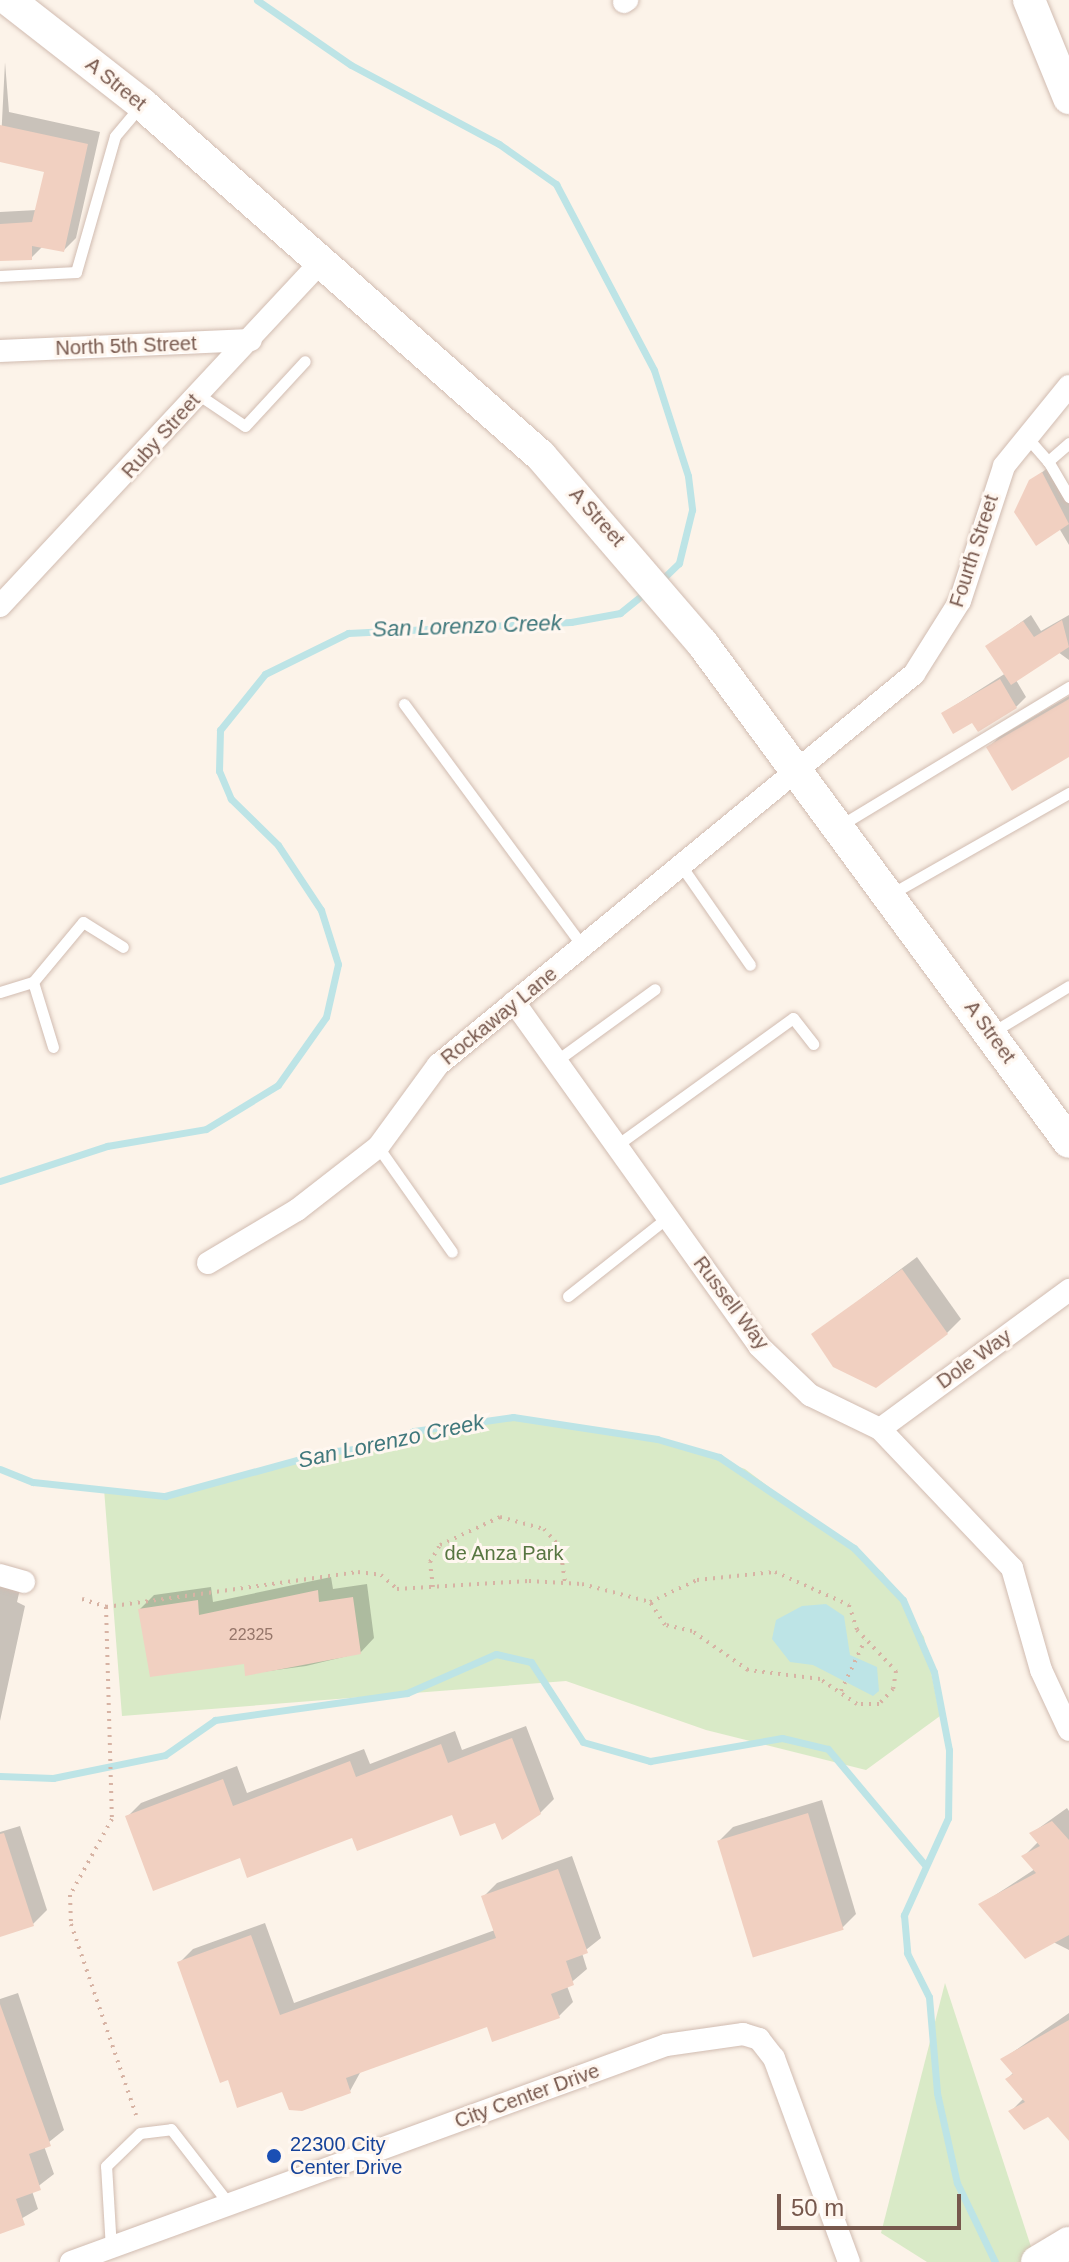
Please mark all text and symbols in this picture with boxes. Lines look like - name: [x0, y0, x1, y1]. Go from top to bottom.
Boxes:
- street label: A Street: [80, 52, 152, 116]
- street label: North 5th Street: [55, 332, 197, 360]
- street label: Ruby Street: [117, 389, 205, 483]
- street label: A Street: [564, 482, 630, 552]
- street label: Fourth Street: [945, 492, 1003, 610]
- water label: San Lorenzo Creek: [372, 610, 562, 642]
- street label: Rockaway Lane: [436, 962, 562, 1070]
- street label: A Street: [959, 996, 1021, 1068]
- street label: Russell Way: [688, 1252, 774, 1354]
- street label: Dole Way: [932, 1324, 1016, 1394]
- water label: San Lorenzo Creek: [296, 1408, 486, 1474]
- park label: de Anza Park: [444, 1541, 564, 1565]
- house number: 22325: [229, 1625, 273, 1645]
- street label: City Center Drive: [451, 2059, 603, 2133]
- place label: 22300 City Center Drive: [290, 2132, 402, 2179]
- marker: 22300 City Center Drive: [265, 2147, 283, 2165]
- scale bar: [781, 2178, 965, 2228]
- text: 50 m: [791, 2194, 844, 2221]

